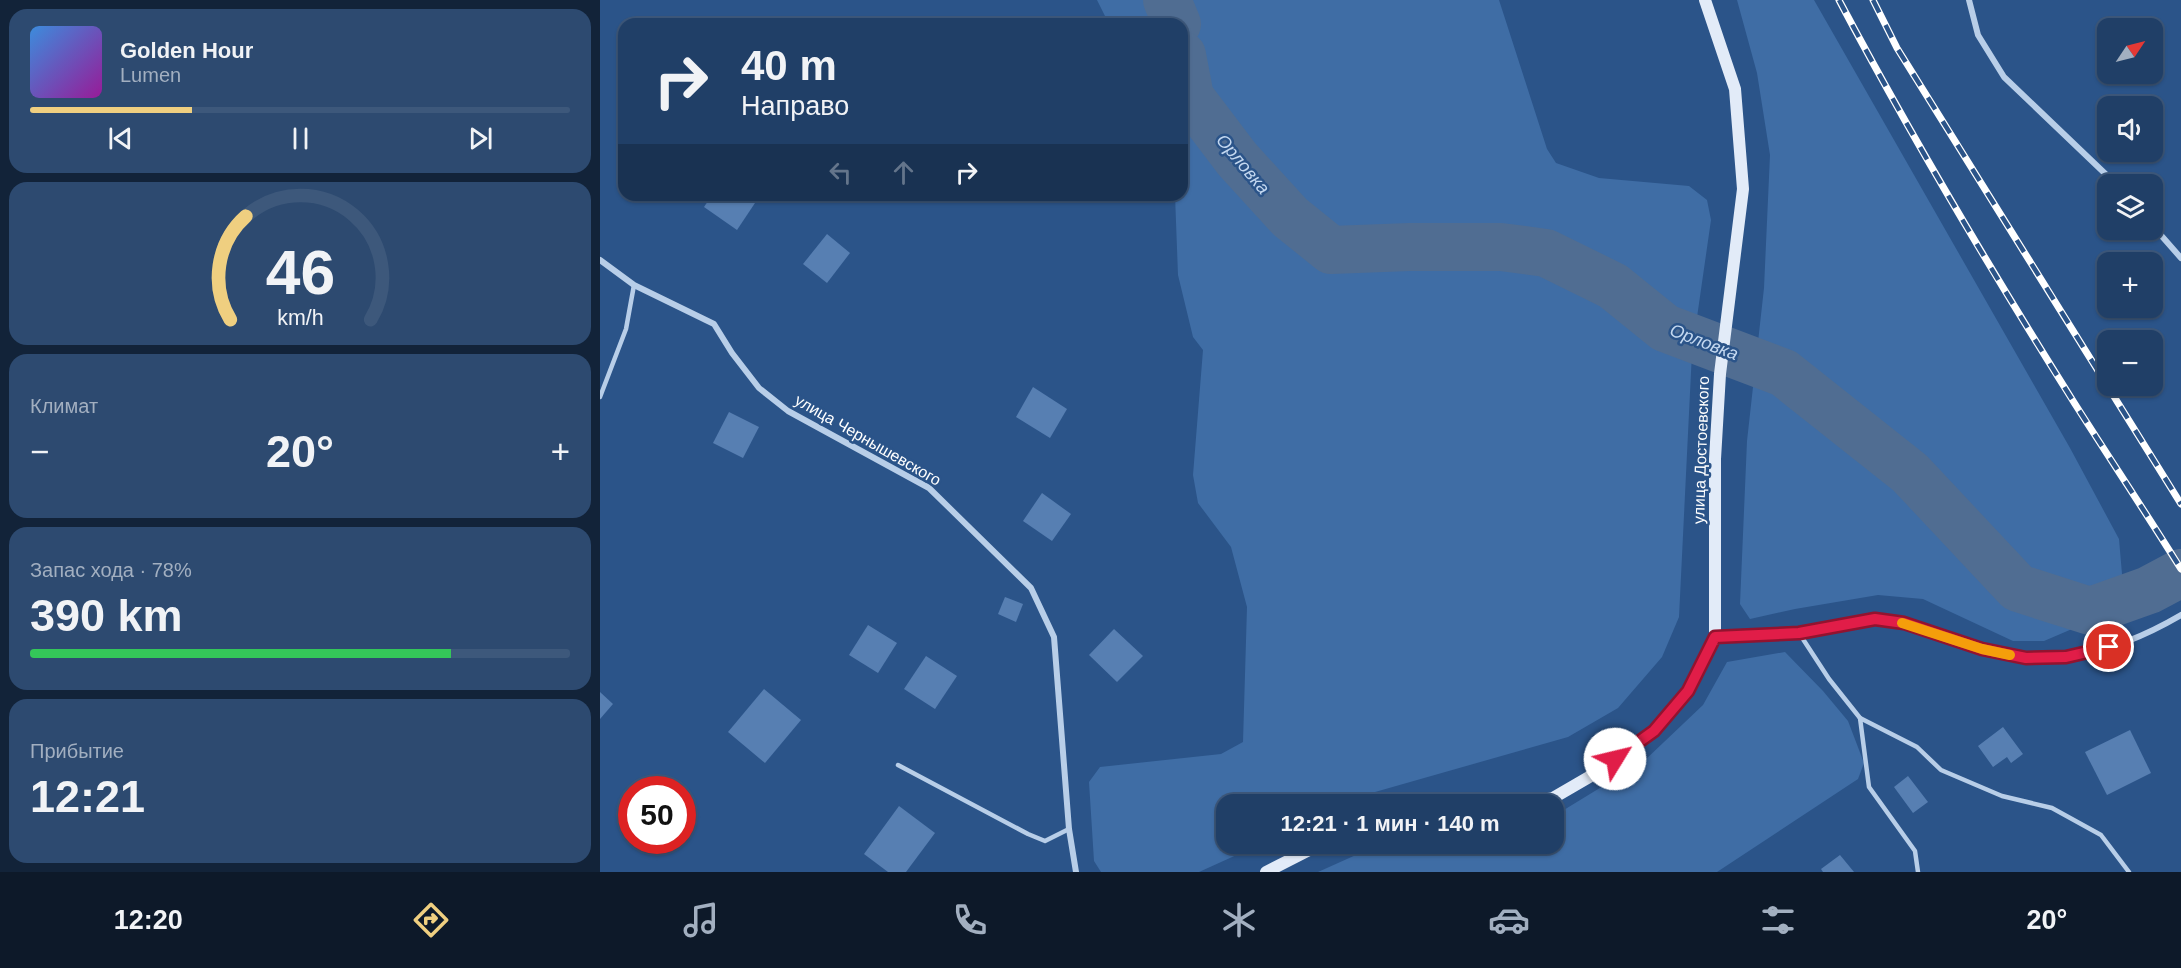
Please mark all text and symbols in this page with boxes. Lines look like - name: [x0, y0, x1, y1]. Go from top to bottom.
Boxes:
- north arrow: [2097, 18, 2163, 84]
- map controls: [2097, 18, 2163, 396]
- text: Golden Hour: [120, 38, 253, 63]
- icon: right: [642, 42, 720, 120]
- text: 40 m: [741, 42, 837, 89]
- text: Lumen: [120, 64, 181, 86]
- text: Направо: [741, 91, 849, 121]
- button: sound: [2097, 96, 2163, 162]
- icon: previous: [104, 122, 137, 155]
- icon: pause: [284, 122, 317, 155]
- icon: next: [464, 122, 497, 155]
- water label: Орловка: [1212, 130, 1274, 198]
- icon: left: [824, 156, 857, 189]
- icon: ahead: [887, 156, 920, 189]
- icon: right: [950, 156, 983, 189]
- button: layers: [2097, 174, 2163, 240]
- text: 46: [265, 239, 335, 308]
- button: +: [2097, 252, 2163, 318]
- text: km/h: [277, 307, 323, 331]
- water label: Орловка: [1667, 320, 1741, 364]
- button: −: [2097, 330, 2163, 396]
- street label: улица Достоевского: [1690, 376, 1712, 524]
- street label: улица Чернышевского: [792, 391, 944, 489]
- text: Климат: [30, 395, 98, 417]
- text: 20°: [266, 426, 334, 477]
- text: −: [30, 433, 49, 470]
- text: +: [551, 433, 570, 470]
- text: Запас хода · 78%: [30, 559, 192, 581]
- text: 390 km: [30, 590, 183, 641]
- pin: [2083, 621, 2134, 672]
- icon: arrive: [2092, 630, 2125, 663]
- position arrow: [1583, 727, 1647, 791]
- text: Прибытие: [30, 740, 124, 762]
- text: 12:21: [30, 771, 145, 822]
- speed limit sign: 50: [618, 776, 696, 854]
- text: 12:21 · 1 мин · 140 m: [1280, 811, 1500, 836]
- icon: directions: [410, 899, 452, 941]
- icon: music: [680, 899, 722, 941]
- icon: phone: [949, 899, 991, 941]
- icon: climate: [1218, 899, 1260, 941]
- icon: car: [1488, 899, 1530, 941]
- icon: filters: [1757, 899, 1799, 941]
- text: 12:20: [114, 905, 183, 935]
- text: 20°: [2026, 905, 2067, 935]

